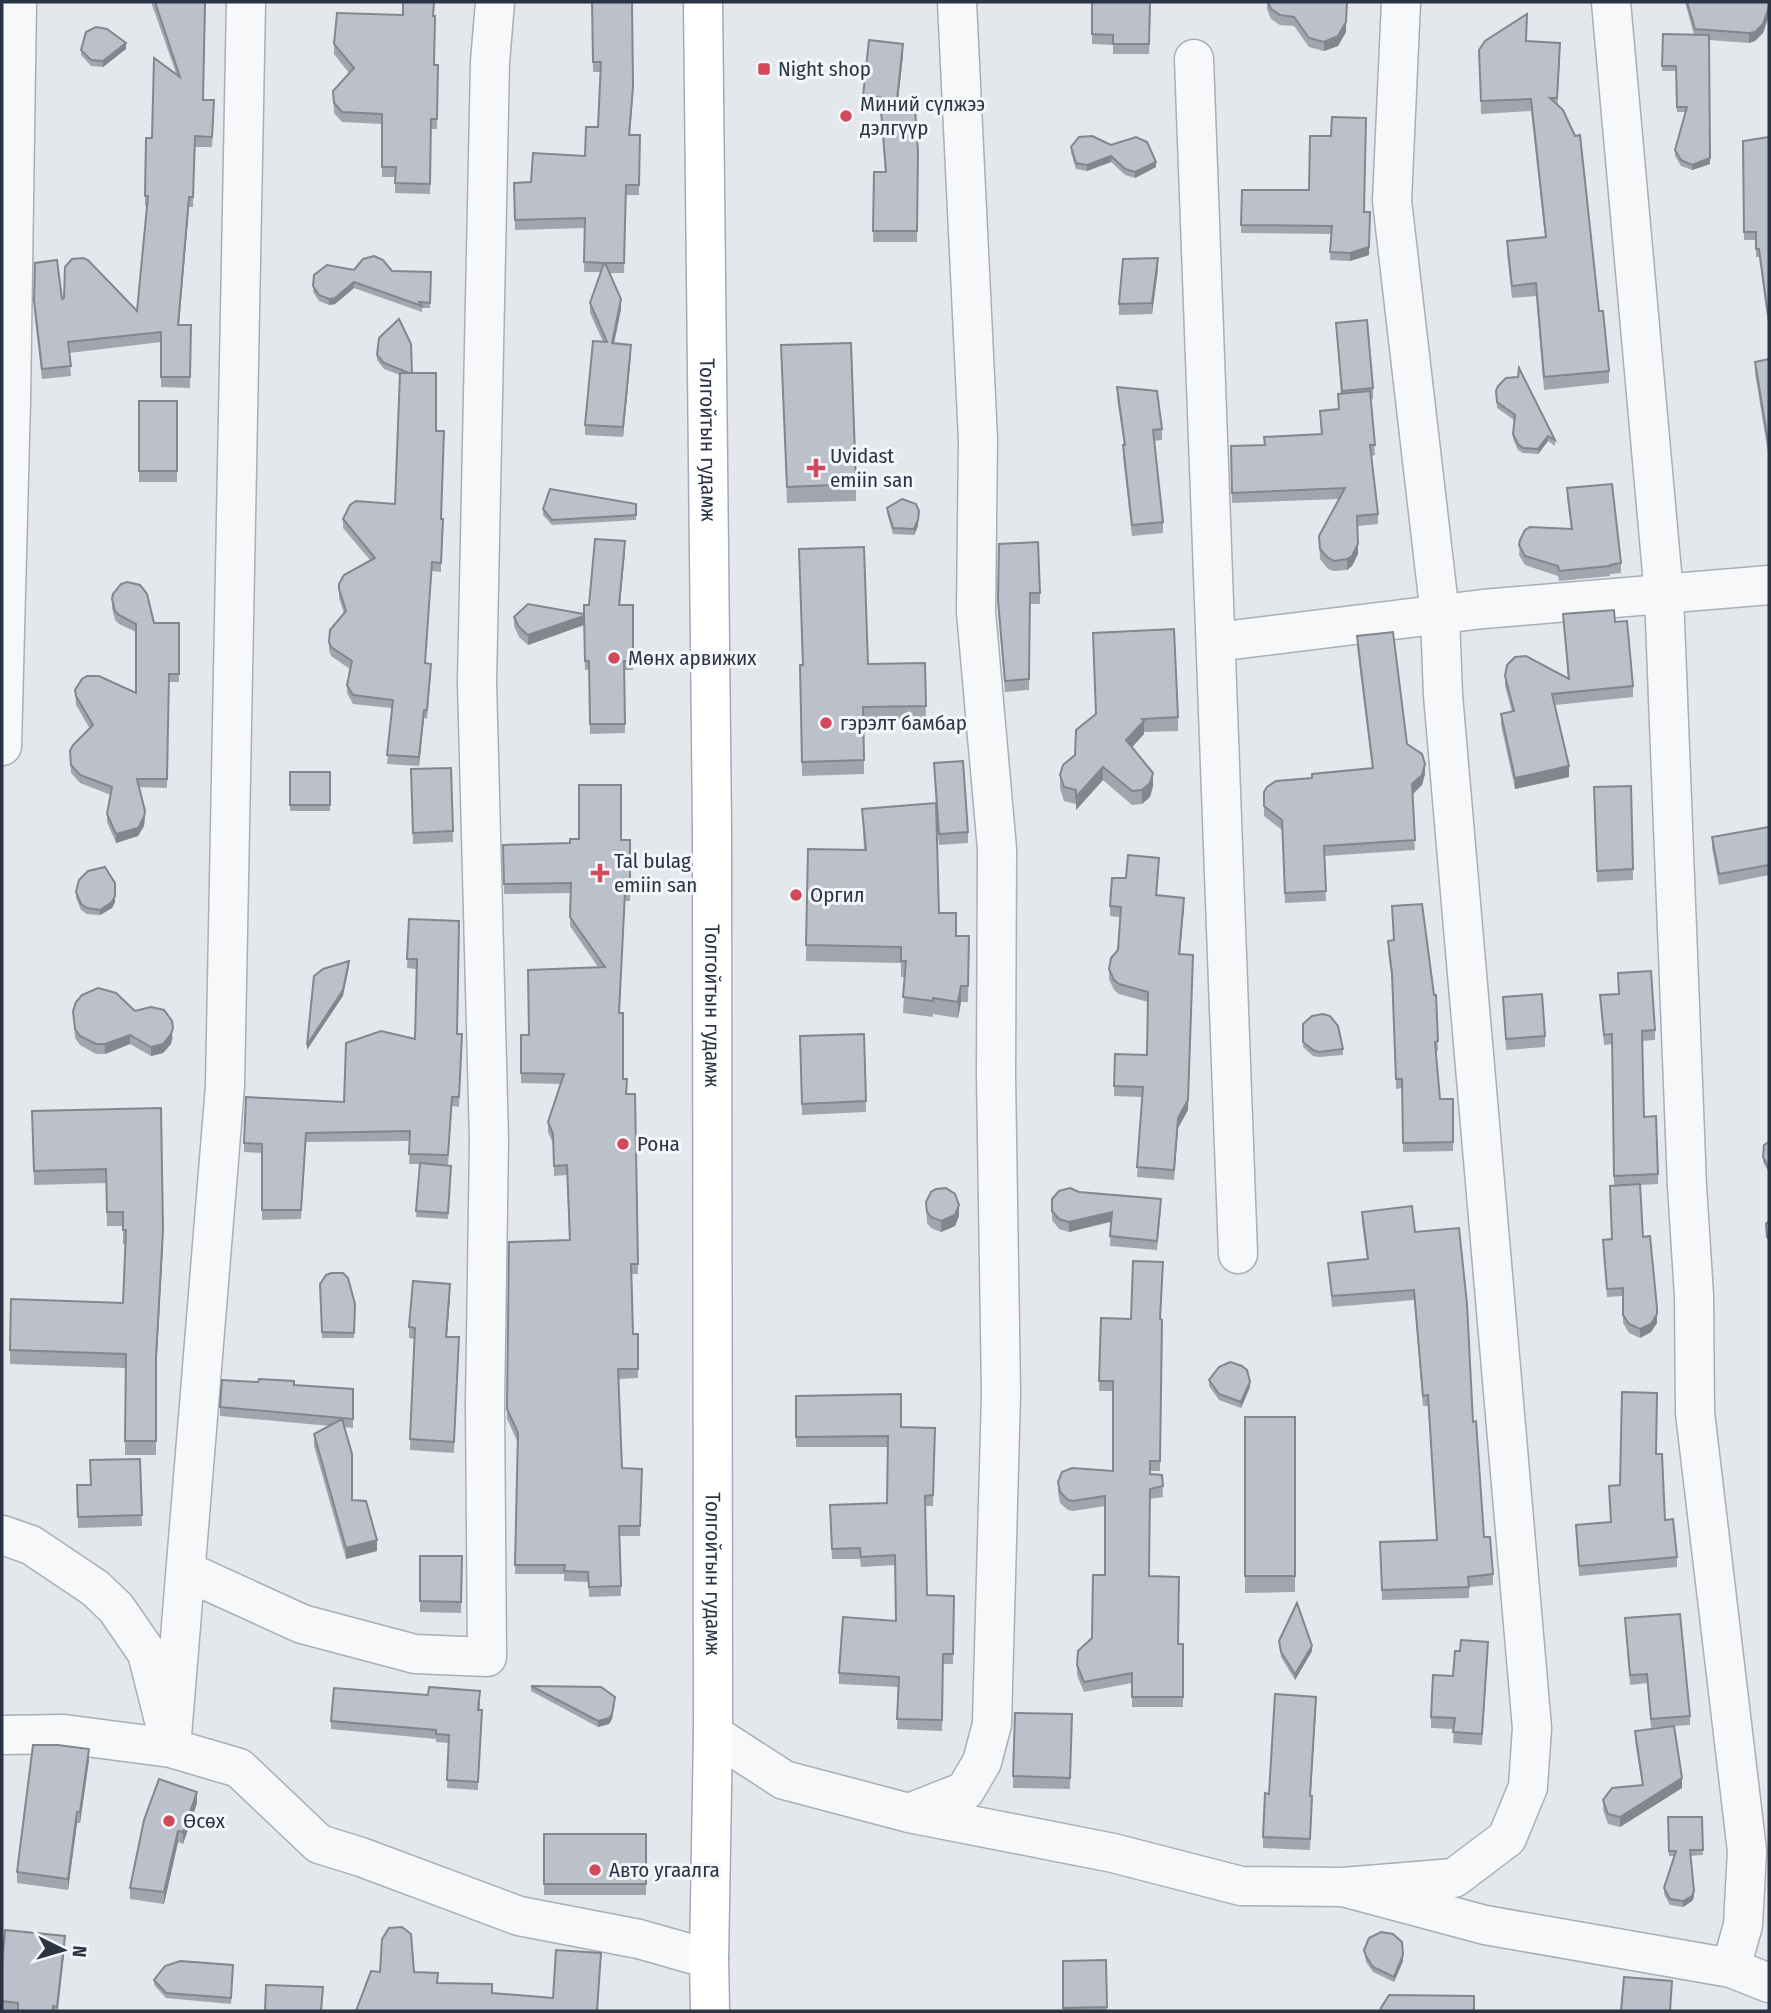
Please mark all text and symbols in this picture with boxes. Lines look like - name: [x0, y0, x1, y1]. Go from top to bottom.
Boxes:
- place label: Night shop: [778, 56, 871, 82]
- marker: Night shop: [756, 61, 772, 77]
- place label: Миний сүлжээ дэлгүүр: [860, 91, 985, 141]
- marker: Миний сүлжээ дэлгүүр: [838, 108, 854, 124]
- street label: Толгойтын гудамж: [694, 358, 722, 522]
- place label: Uvidast emiin san: [830, 443, 913, 493]
- marker: Uvidast emiin san: [808, 460, 824, 476]
- place label: Мөнх арвижих: [628, 645, 757, 671]
- marker: Мөнх арвижих: [606, 650, 622, 666]
- place label: гэрэлт бамбар: [840, 710, 967, 736]
- marker: гэрэлт бамбар: [818, 715, 834, 731]
- place label: Tal bulag emiin san: [614, 848, 697, 898]
- marker: Tal bulag emiin san: [592, 865, 608, 881]
- place label: Оргил: [810, 882, 865, 908]
- marker: Оргил: [788, 887, 804, 903]
- street label: Толгойтын гудамж: [699, 924, 725, 1088]
- place label: Рона: [637, 1131, 680, 1157]
- marker: Рона: [615, 1136, 631, 1152]
- street label: Толгойтын гудамж: [700, 1492, 726, 1656]
- place label: Өсөх: [183, 1808, 226, 1834]
- marker: Өсөх: [161, 1813, 177, 1829]
- place label: Авто угаалга: [609, 1857, 720, 1883]
- marker: Авто угаалга: [587, 1862, 603, 1878]
- north arrow: [28, 1915, 98, 1985]
- text: N: [67, 1945, 91, 1958]

